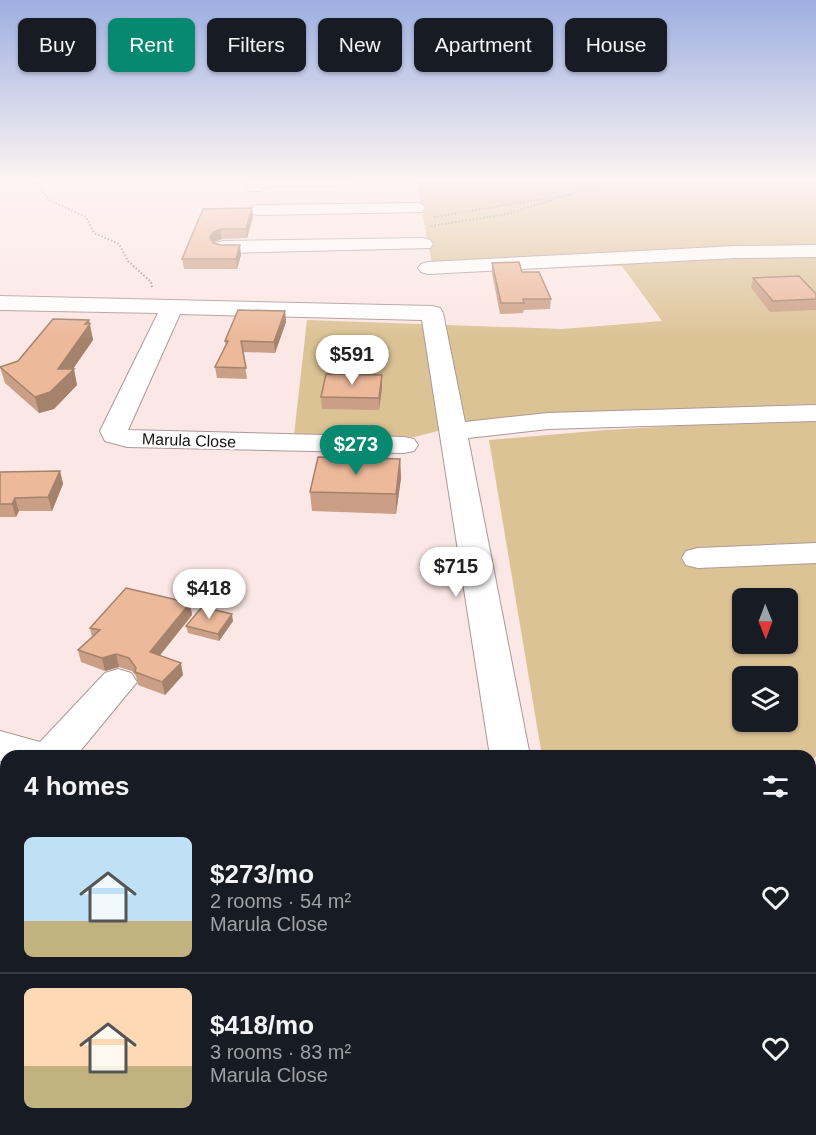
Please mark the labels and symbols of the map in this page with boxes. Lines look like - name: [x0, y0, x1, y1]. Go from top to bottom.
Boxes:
- pin: $591: [316, 335, 388, 386]
- pin: $273: [320, 425, 392, 476]
- street label: Marula Close: [142, 430, 236, 451]
- pin: $715: [420, 547, 492, 598]
- pin: $418: [173, 569, 245, 620]
- north arrow: [732, 588, 798, 654]

